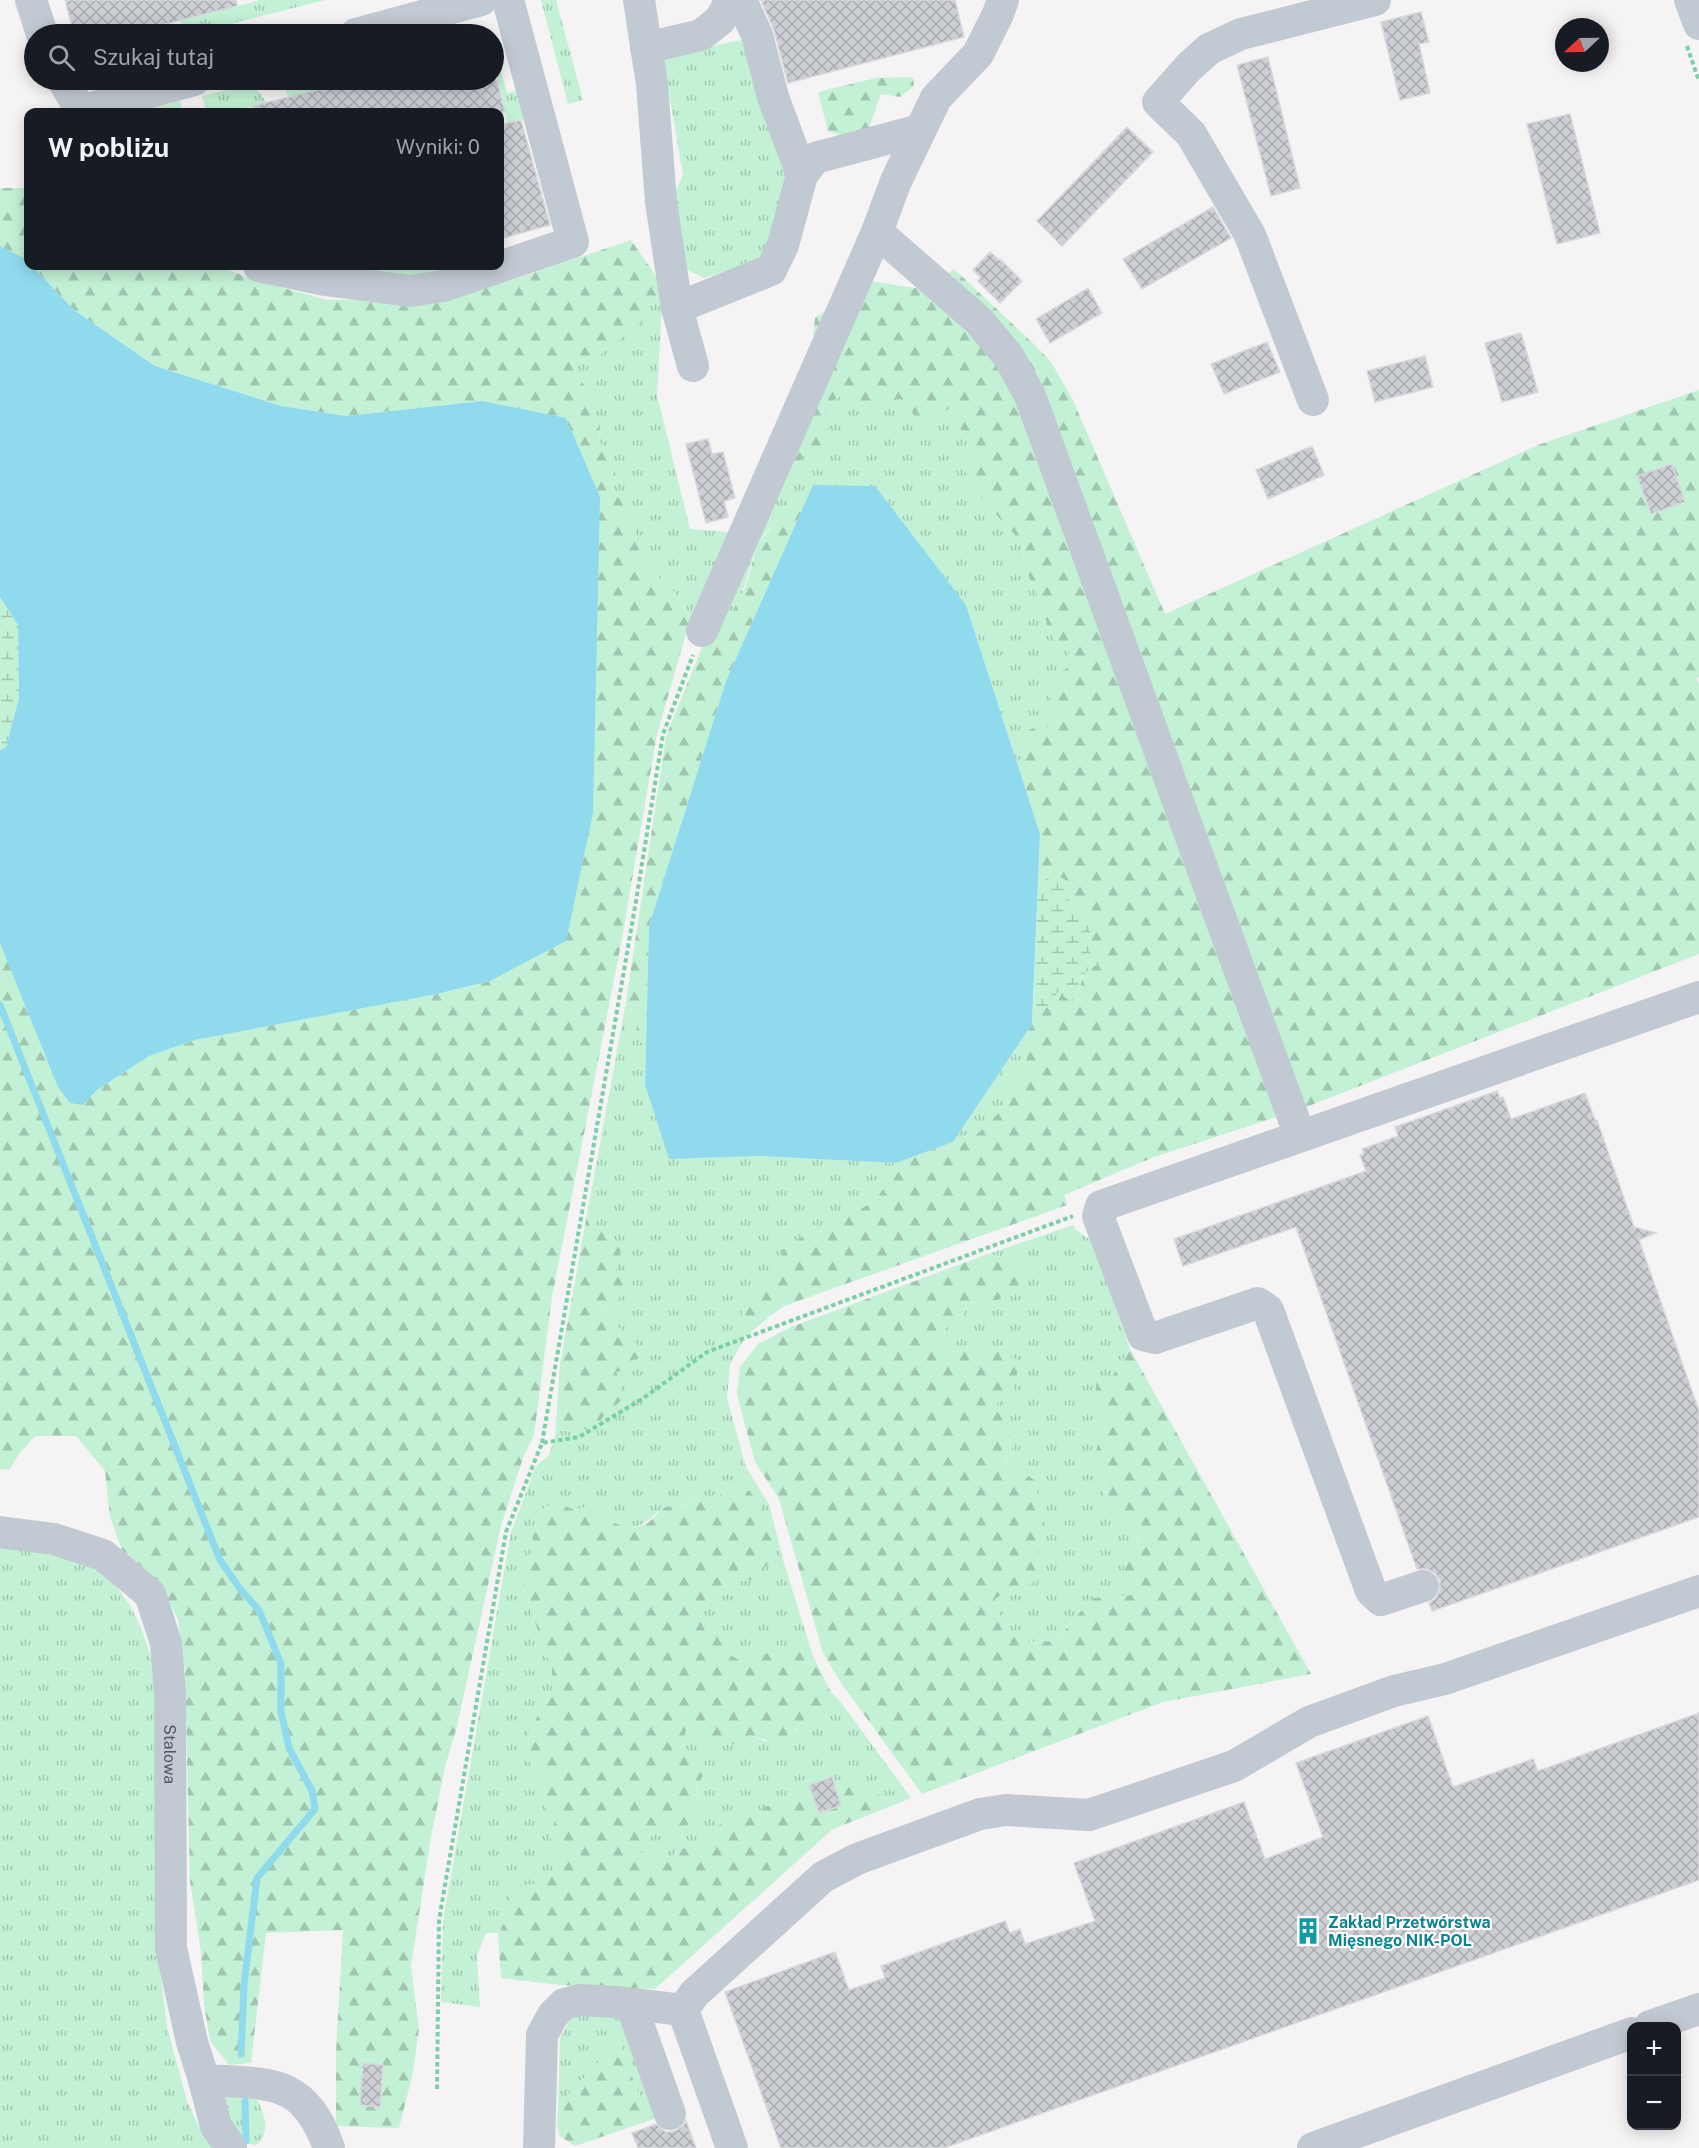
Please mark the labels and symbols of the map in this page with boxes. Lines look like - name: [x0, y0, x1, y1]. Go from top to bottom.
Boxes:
- north arrow: [1555, 18, 1609, 72]
- street label: Stalowa: [160, 1724, 179, 1784]
- place label: Zakład Przetwórstwa Mięsnego NIK-POL: [1328, 1913, 1491, 1950]
- building icon: Zakład Przetwórstwa Mięsnego NIK-POL: [1293, 1916, 1323, 1946]

